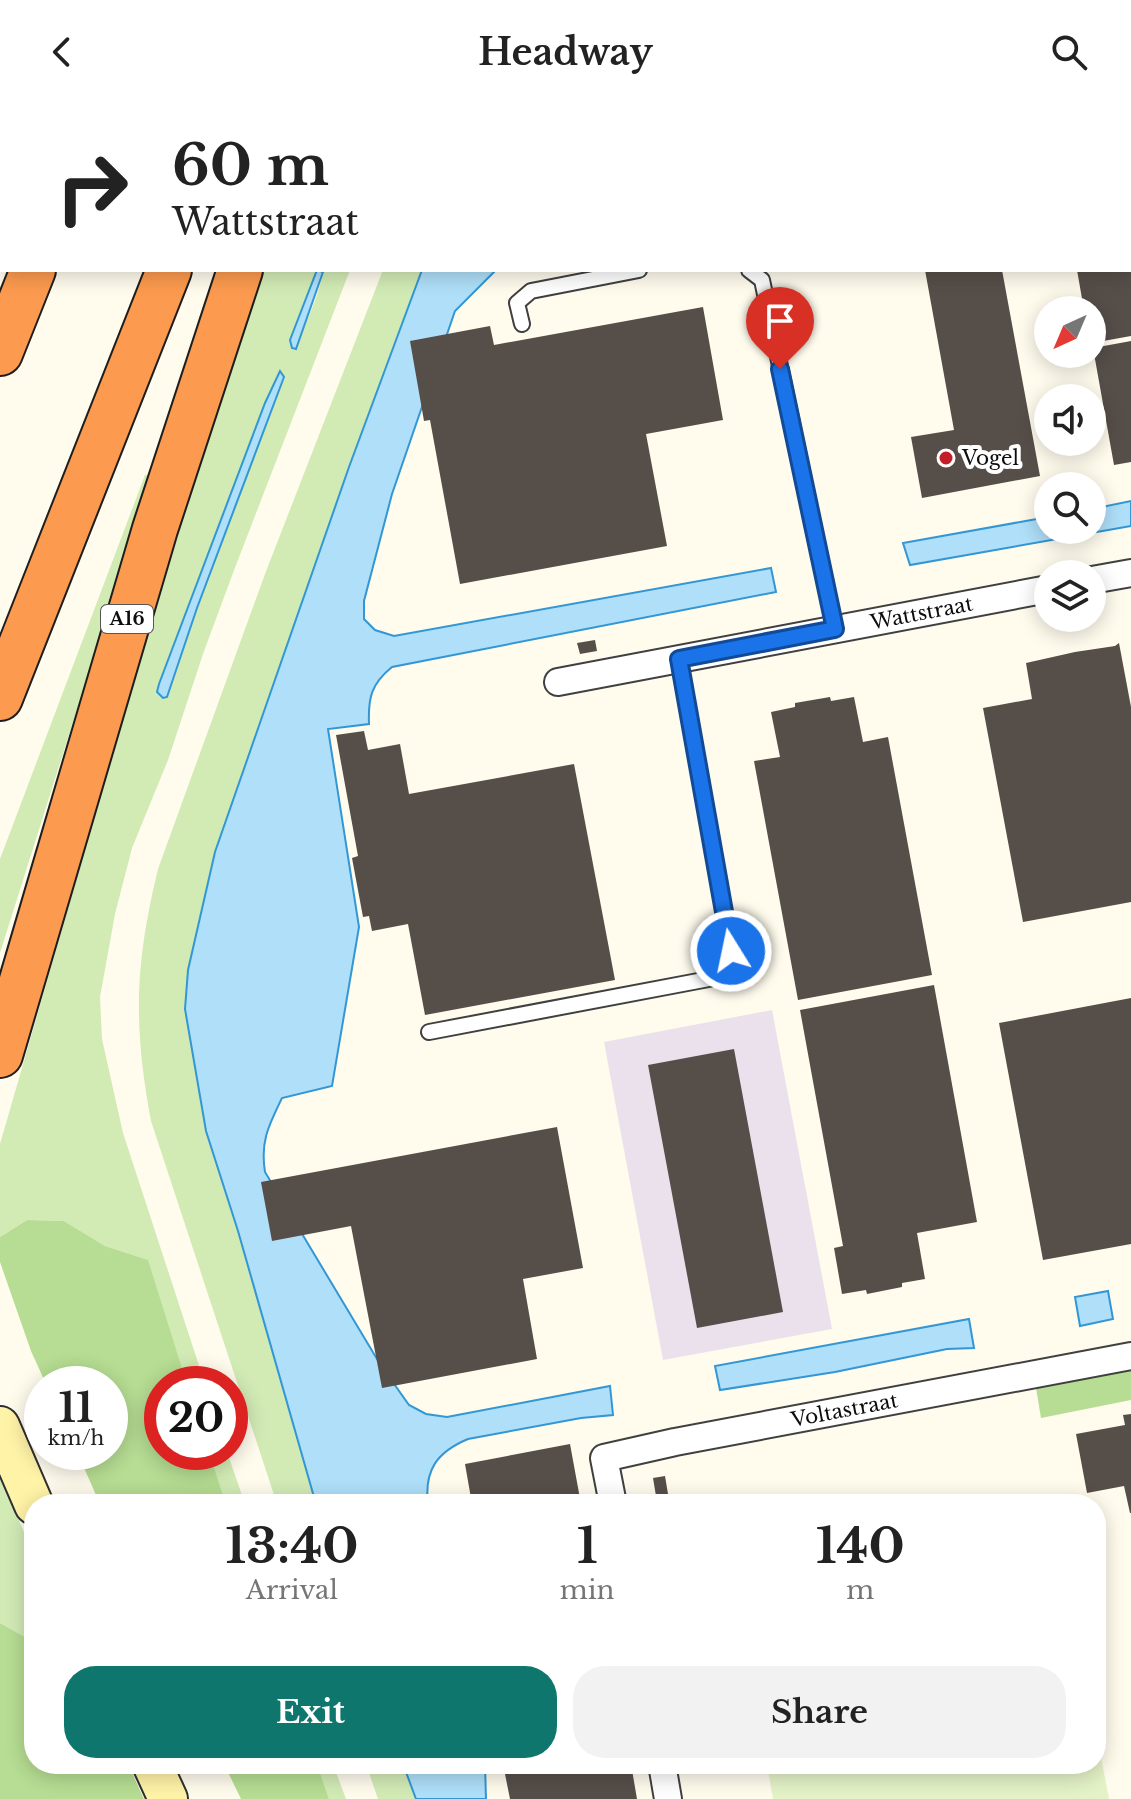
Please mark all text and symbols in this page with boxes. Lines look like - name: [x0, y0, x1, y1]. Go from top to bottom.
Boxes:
- icon: back: [40, 30, 84, 74]
- text: Headway: [478, 30, 653, 75]
- icon: search: [1047, 30, 1091, 74]
- text: 60 m: [172, 131, 329, 200]
- icon: right: [40, 136, 144, 240]
- text: Wattstraat: [172, 200, 359, 245]
- pin: [746, 287, 814, 369]
- north arrow: [1034, 296, 1106, 368]
- map controls: [1034, 296, 1106, 632]
- icon: arrive: [758, 299, 802, 343]
- button: sound: [1034, 384, 1106, 456]
- place label: Vogel: [961, 446, 1019, 470]
- marker: Vogel: [937, 449, 955, 467]
- button: search: [1034, 472, 1106, 544]
- button: layers: [1034, 560, 1106, 632]
- street label: Wattstraat: [867, 591, 975, 635]
- road number: A16: [101, 605, 153, 633]
- position arrow: [689, 909, 773, 993]
- speed limit sign: 20: [144, 1366, 248, 1470]
- text: 11: [59, 1383, 93, 1433]
- street label: Voltastraat: [788, 1388, 900, 1432]
- text: km/h: [48, 1426, 104, 1450]
- text: 13:40: [225, 1516, 359, 1576]
- text: 1: [577, 1516, 598, 1576]
- text: 140: [816, 1516, 905, 1576]
- text: Arrival: [246, 1574, 338, 1606]
- text: min: [560, 1574, 614, 1606]
- text: m: [846, 1574, 874, 1606]
- button: Exit: [64, 1666, 557, 1758]
- button: Share: [573, 1666, 1066, 1758]

